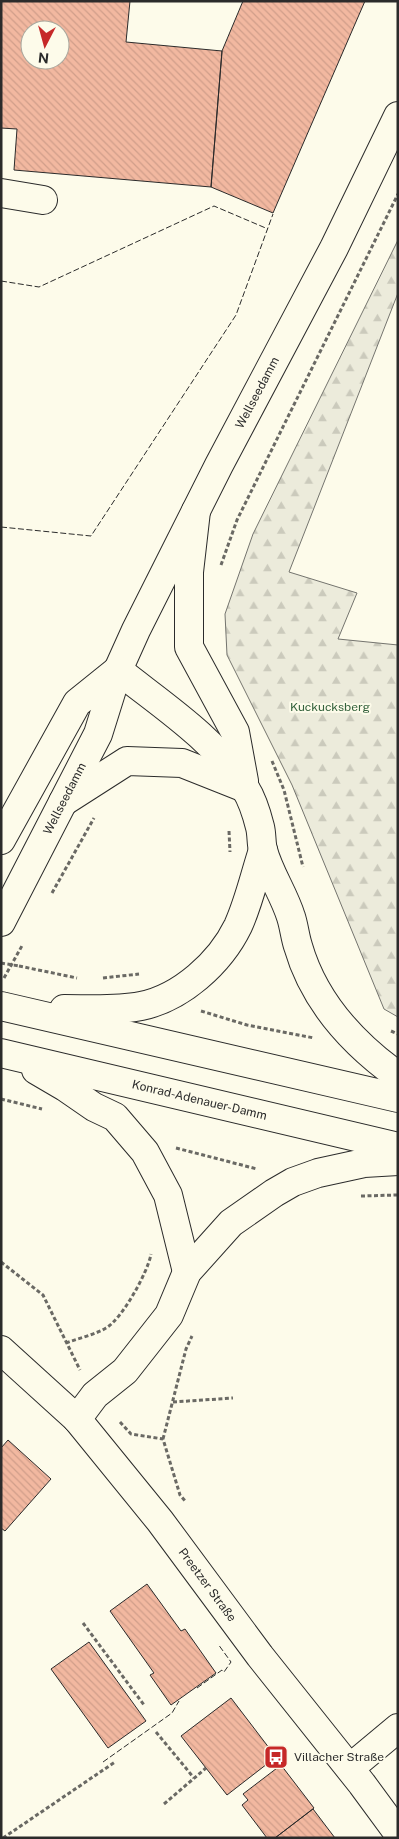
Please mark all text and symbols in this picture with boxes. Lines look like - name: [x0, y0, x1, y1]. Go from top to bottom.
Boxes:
- north arrow: [20, 20, 70, 70]
- text: N: [37, 49, 50, 66]
- street label: Wellseedamm: [233, 355, 282, 431]
- park label: Kuckucksberg: [290, 700, 370, 714]
- street label: Wellseedamm: [40, 760, 89, 837]
- street label: Konrad-Adenauer-Damm: [131, 1077, 268, 1123]
- street label: Preetzer Straße: [176, 1545, 239, 1625]
- bus stop icon: Villacher Straße: [263, 1744, 289, 1770]
- place label: Villacher Straße: [294, 1750, 384, 1764]

